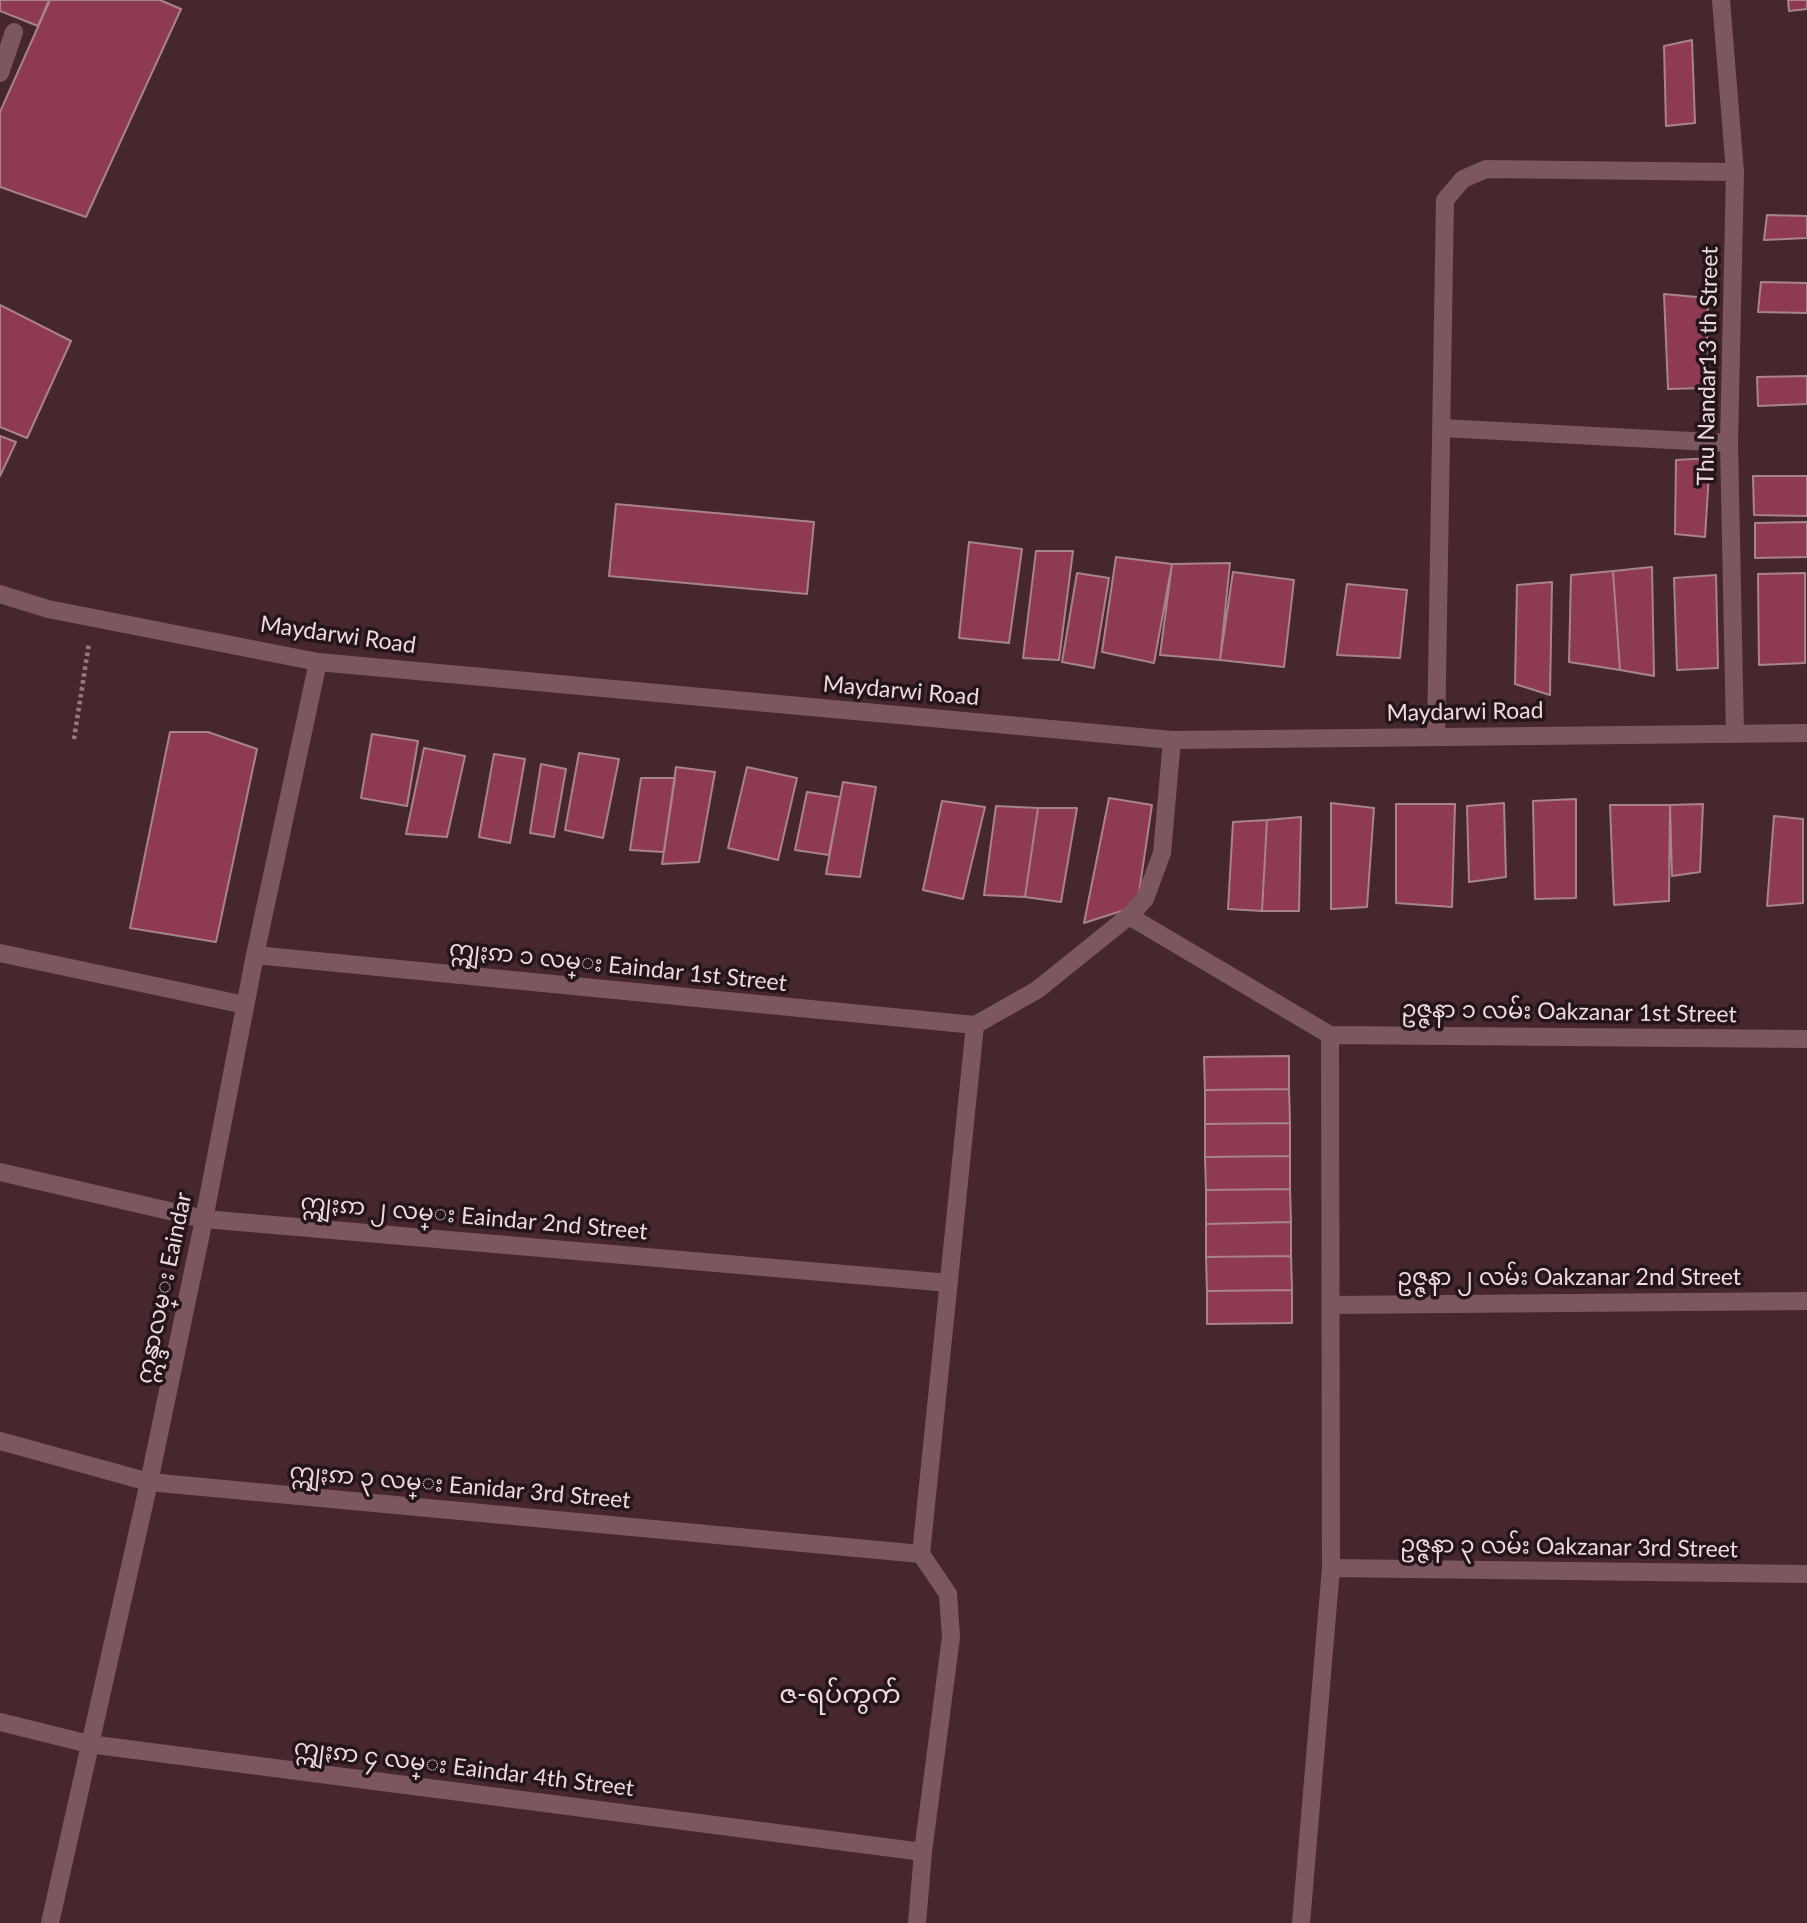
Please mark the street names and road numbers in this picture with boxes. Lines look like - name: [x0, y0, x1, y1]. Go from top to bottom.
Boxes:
- street label: Thu Nandar13 th Street: [1692, 246, 1724, 486]
- street label: Maydarwi Road: [258, 610, 418, 660]
- street label: Maydarwi Road: [822, 670, 980, 712]
- street label: Maydarwi Road: [1386, 697, 1544, 727]
- street label: ဣျႏၵာ ၁ လမ္း Eaindar 1st Street: [448, 935, 788, 997]
- street label: ဥဇ္ဇနာ ၁ လမ်း Oakzanar 1st Street: [1401, 995, 1737, 1029]
- street label: ဣျႏၵာ ၂ လမ္း Eaindar 2nd Street: [299, 1188, 649, 1246]
- street label: ဣန္ဒာလမ္း Eaindar: [130, 1190, 198, 1386]
- street label: ဥဇ္ဇနာ ၂ လမ်း Oakzanar 2nd Street: [1397, 1264, 1741, 1292]
- street label: ဣျႏၵာ ၃ လမ္း Eanidar 3rd Street: [288, 1457, 632, 1515]
- street label: ဥဇ္ဇနာ ၃ လမ်း Oakzanar 3rd Street: [1400, 1530, 1738, 1564]
- street label: ဣျႏၵာ ၄ လမ္း Eaindar 4th Street: [292, 1733, 636, 1803]

